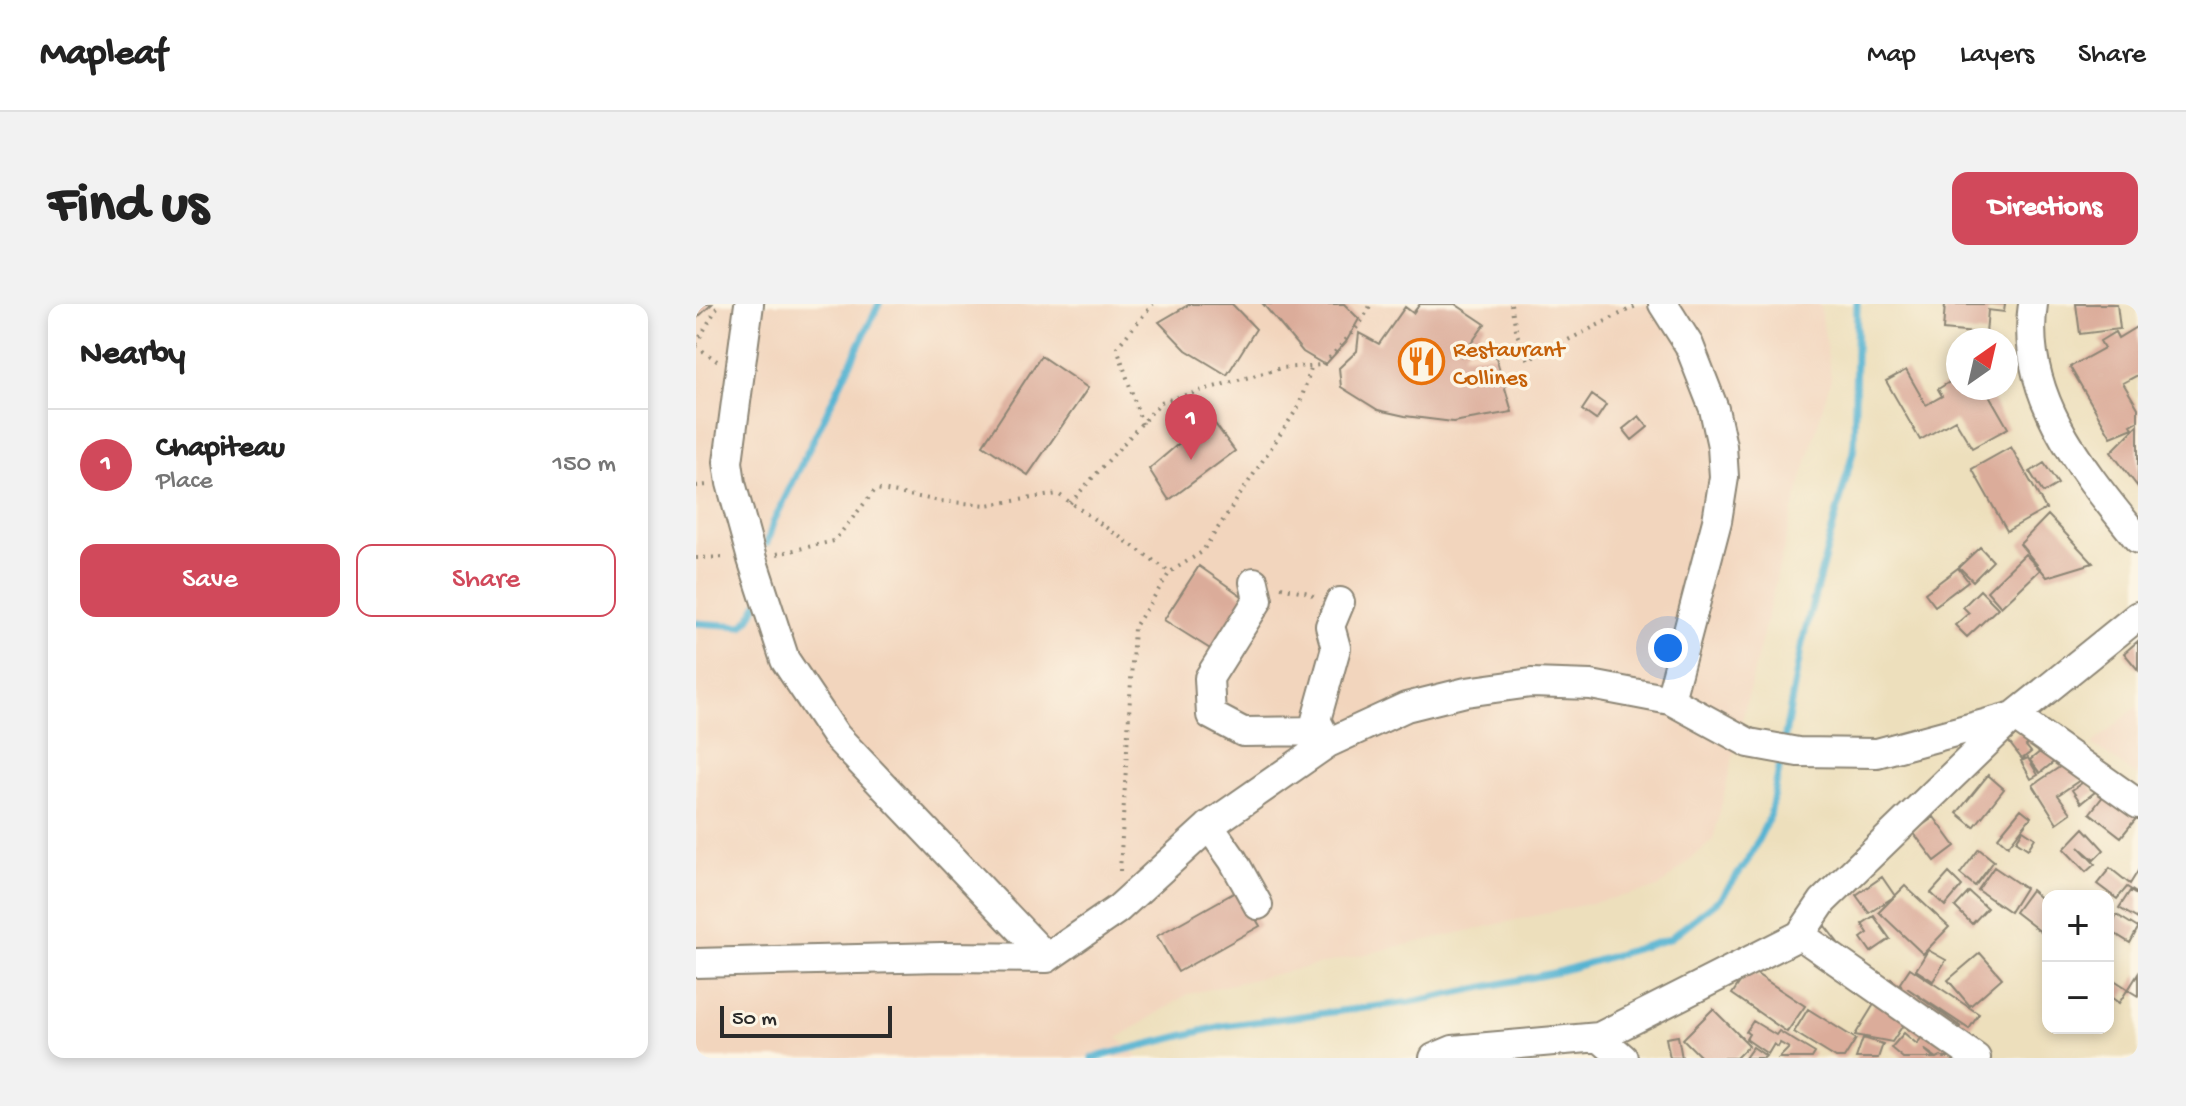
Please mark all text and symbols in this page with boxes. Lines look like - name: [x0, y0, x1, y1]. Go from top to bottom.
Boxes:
- text: Mapleaf: [40, 33, 167, 77]
- text: Map: [1867, 39, 1916, 72]
- text: Layers: [1960, 39, 2034, 72]
- text: Share: [2078, 39, 2146, 72]
- button: Directions: [1952, 172, 2138, 245]
- text: Find us: [48, 175, 208, 241]
- north arrow: [1946, 328, 2018, 400]
- text: Nearby: [80, 336, 185, 376]
- place label: Restaurant Collines: [1453, 337, 1566, 394]
- restaurant icon: Restaurant Collines: [1398, 338, 1446, 386]
- pin: 1: [1165, 394, 1217, 460]
- text: Chapiteau: [156, 432, 285, 467]
- text: 1: [101, 450, 111, 481]
- text: 150 m: [552, 450, 616, 481]
- text: Place: [156, 467, 213, 498]
- button: Save: [80, 544, 340, 617]
- button: Share: [356, 544, 616, 617]
- your location: [1648, 628, 1688, 668]
- map controls: [2042, 890, 2114, 1034]
- button: +: [2042, 890, 2114, 962]
- button: −: [2042, 962, 2114, 1034]
- scale bar: [720, 1002, 892, 1038]
- text: 50 m: [732, 1007, 777, 1033]

